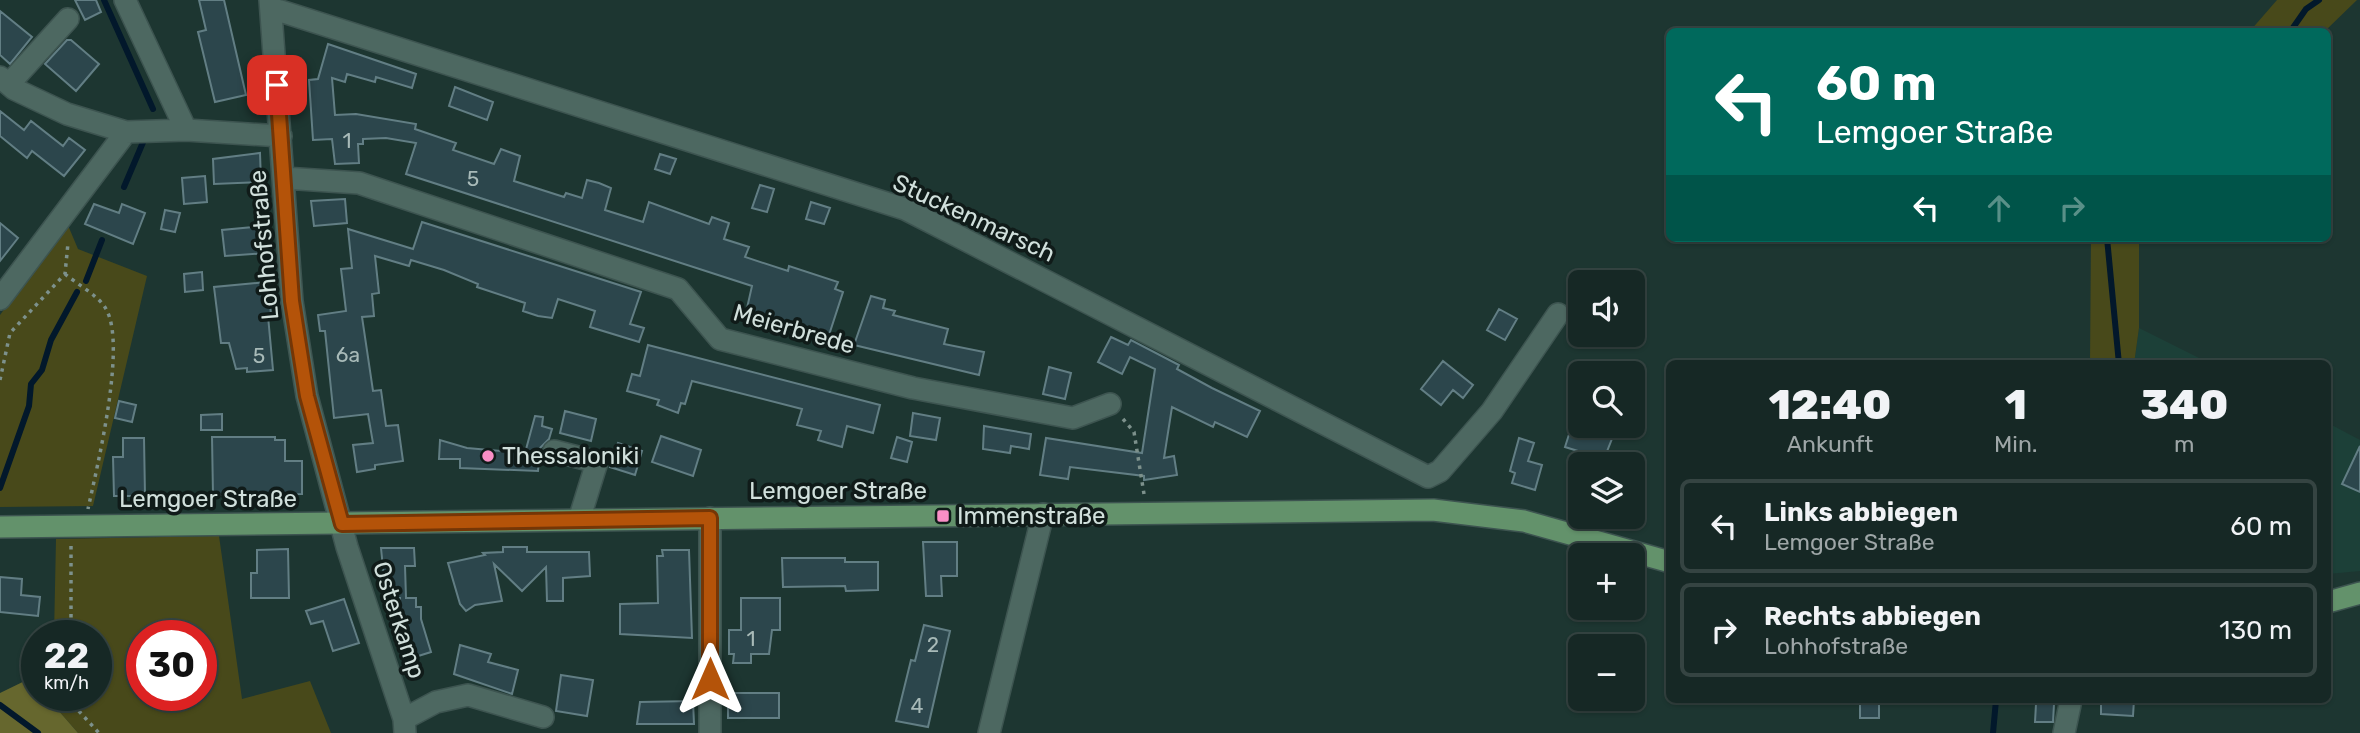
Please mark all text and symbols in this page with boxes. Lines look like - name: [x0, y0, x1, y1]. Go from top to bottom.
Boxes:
- text: 60 m: [1816, 54, 1937, 112]
- pin: [247, 55, 307, 115]
- icon: left: [1701, 56, 1792, 147]
- icon: arrive: [258, 66, 296, 104]
- text: Lemgoer Straße: [1816, 113, 2053, 151]
- house number: 1: [343, 128, 352, 153]
- house number: 5: [467, 166, 479, 191]
- street label: Stuckenmarsch: [889, 168, 1059, 268]
- street label: Lohhofstraße: [243, 169, 285, 321]
- icon: left: [1907, 189, 1945, 227]
- icon: ahead: [1980, 189, 2018, 227]
- icon: right: [2053, 189, 2091, 227]
- map controls: [1568, 270, 1645, 711]
- button: sound: [1568, 270, 1645, 347]
- street label: Meierbrede: [730, 298, 858, 360]
- house number: 6a: [336, 342, 360, 367]
- house number: 5: [253, 343, 265, 368]
- button: search: [1568, 361, 1645, 438]
- text: 12:40: [1769, 380, 1891, 430]
- text: 1: [2005, 380, 2027, 430]
- text: 340: [2140, 380, 2228, 430]
- text: Ankunft: [1787, 430, 1873, 458]
- text: Min.: [1994, 430, 2038, 458]
- text: m: [2174, 430, 2195, 458]
- place label: Thessaloniki: [502, 442, 639, 470]
- marker: Thessaloniki: [480, 448, 496, 464]
- button: layers: [1568, 452, 1645, 529]
- street label: Lemgoer Straße: [749, 477, 927, 505]
- street label: Lemgoer Straße: [119, 485, 297, 513]
- text: Links abbiegen: [1764, 497, 1958, 528]
- place label: Immenstraße: [957, 502, 1106, 530]
- icon: left: [1705, 507, 1743, 545]
- marker: Immenstraße: [935, 508, 951, 524]
- text: 60 m: [2230, 511, 2292, 542]
- text: Lemgoer Straße: [1764, 528, 1935, 556]
- button: +: [1568, 543, 1645, 620]
- street label: Osterkamp: [367, 558, 431, 682]
- text: Rechts abbiegen: [1764, 601, 1981, 632]
- icon: right: [1705, 611, 1743, 649]
- text: 130 m: [2219, 615, 2292, 646]
- speed limit sign: 30: [126, 620, 217, 711]
- house number: 1: [747, 626, 756, 651]
- house number: 2: [927, 632, 939, 657]
- text: Lohhofstraße: [1764, 632, 1908, 660]
- button: −: [1568, 634, 1645, 711]
- text: 22: [44, 635, 89, 677]
- position arrow: [673, 642, 747, 716]
- text: km/h: [44, 672, 89, 694]
- house number: 4: [910, 693, 924, 718]

